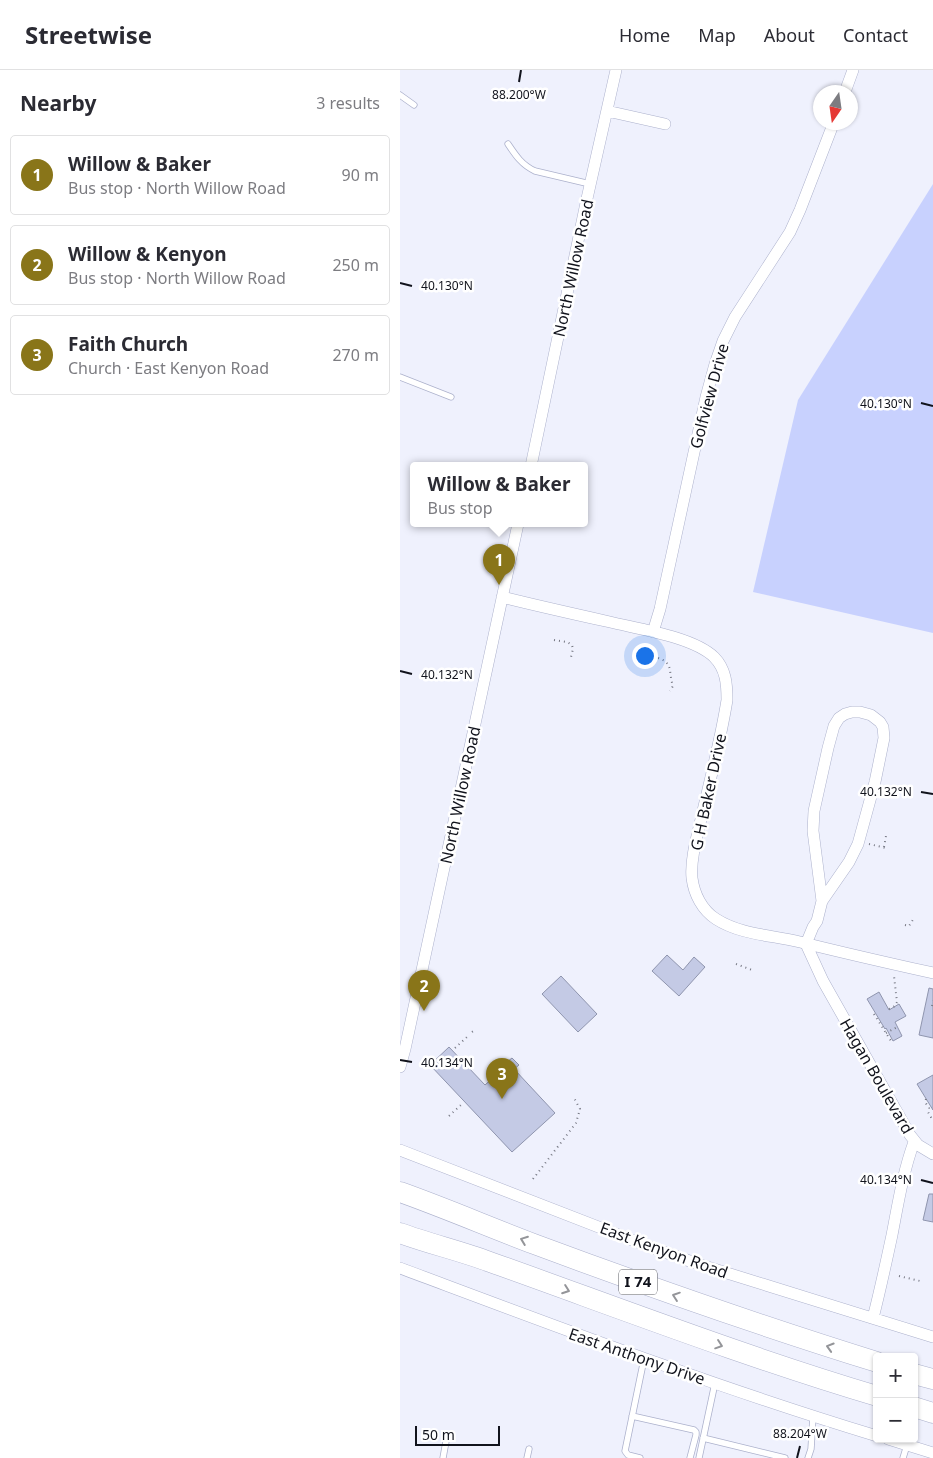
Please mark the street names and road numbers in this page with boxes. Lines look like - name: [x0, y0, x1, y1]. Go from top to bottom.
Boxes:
- street label: North Willow Road: [548, 197, 598, 339]
- street label: Golfview Drive: [684, 341, 734, 451]
- street label: North Willow Road: [435, 724, 485, 866]
- street label: G H Baker Drive: [685, 731, 731, 853]
- street label: Hagan Boulevard: [835, 1014, 919, 1138]
- street label: East Kenyon Road: [597, 1217, 731, 1283]
- road number: I 74: [619, 1270, 657, 1294]
- street label: East Anthony Drive: [566, 1322, 708, 1390]

